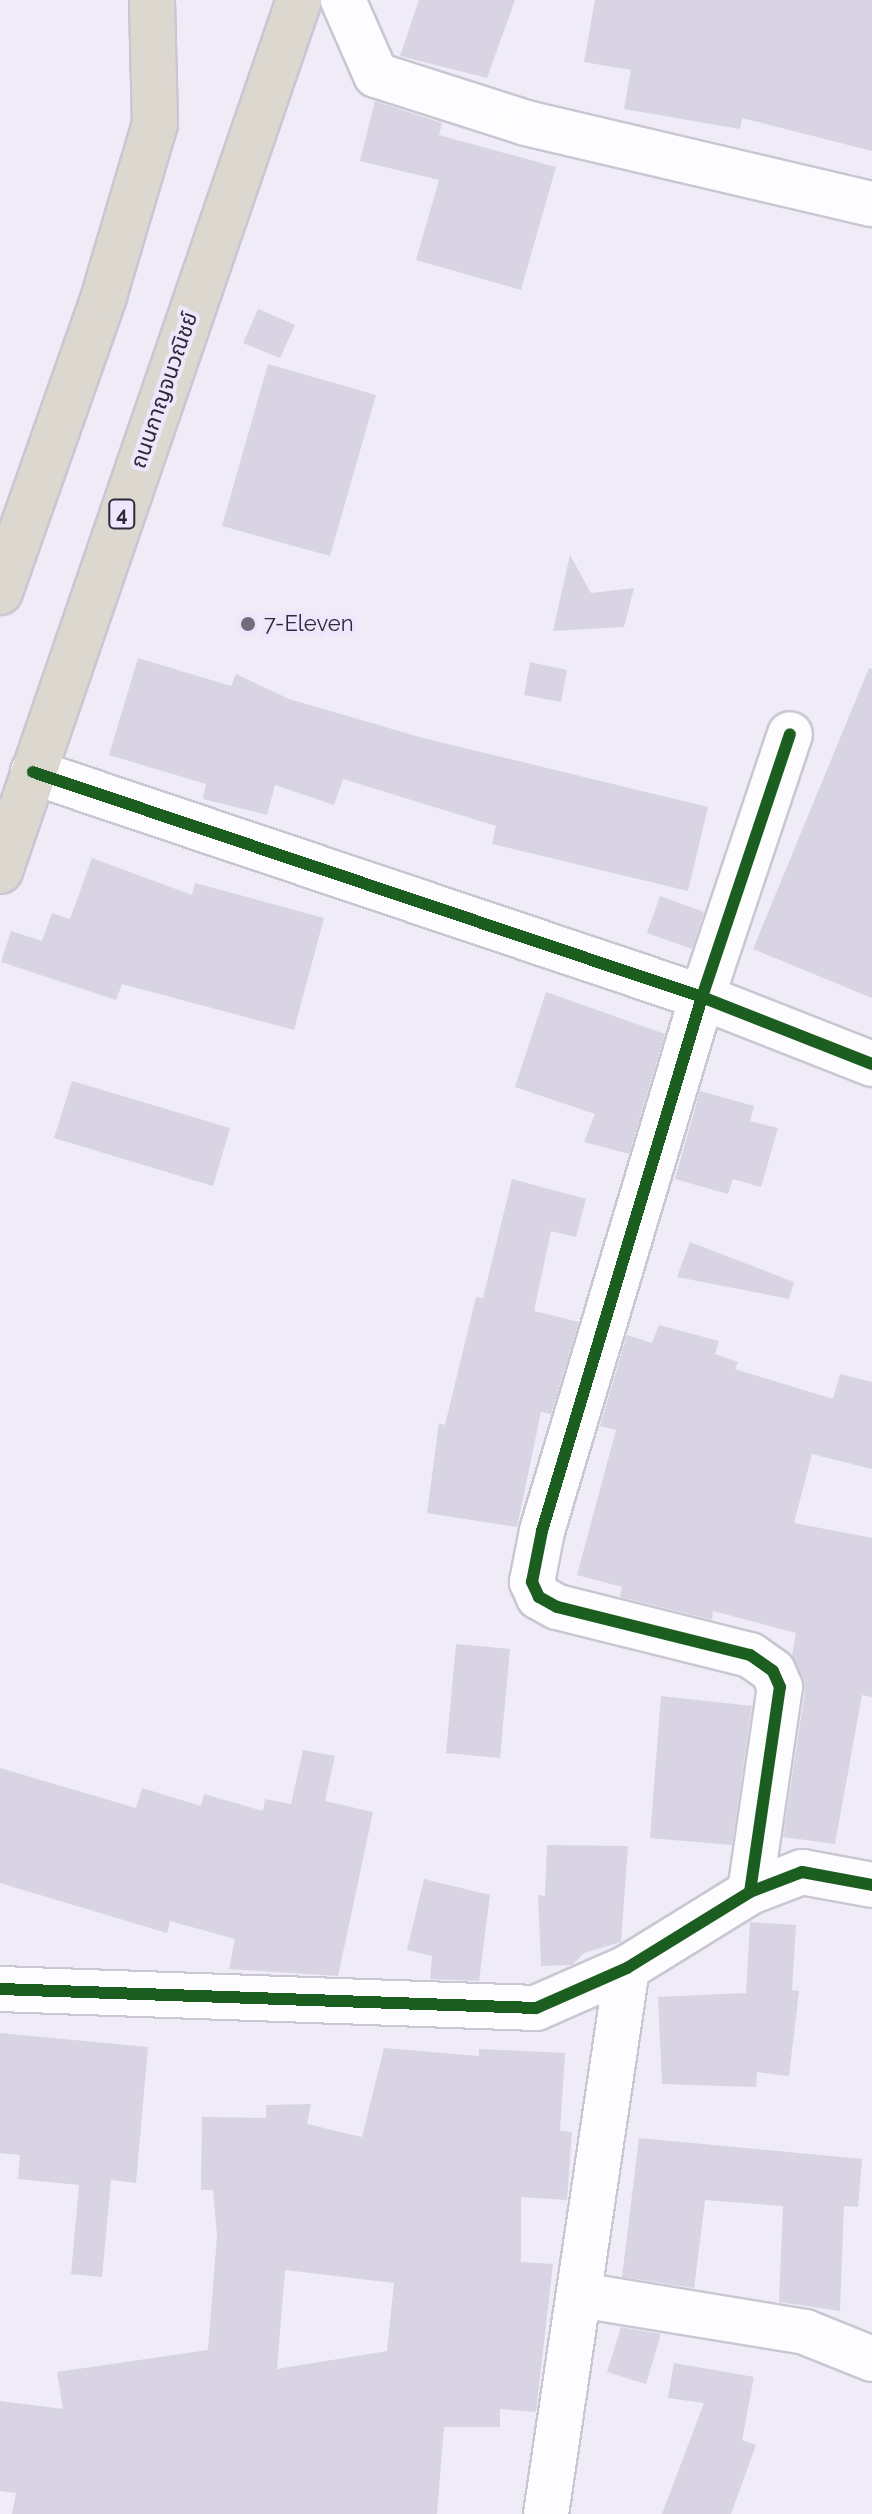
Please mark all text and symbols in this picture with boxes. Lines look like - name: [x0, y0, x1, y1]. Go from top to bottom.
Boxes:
- street label: ถนนกาญจนวณิชย์: [125, 308, 203, 472]
- road number: 4: [108, 498, 136, 530]
- place label: 7-Eleven: [264, 611, 353, 637]
- marker: 7-Eleven: [239, 615, 257, 633]

